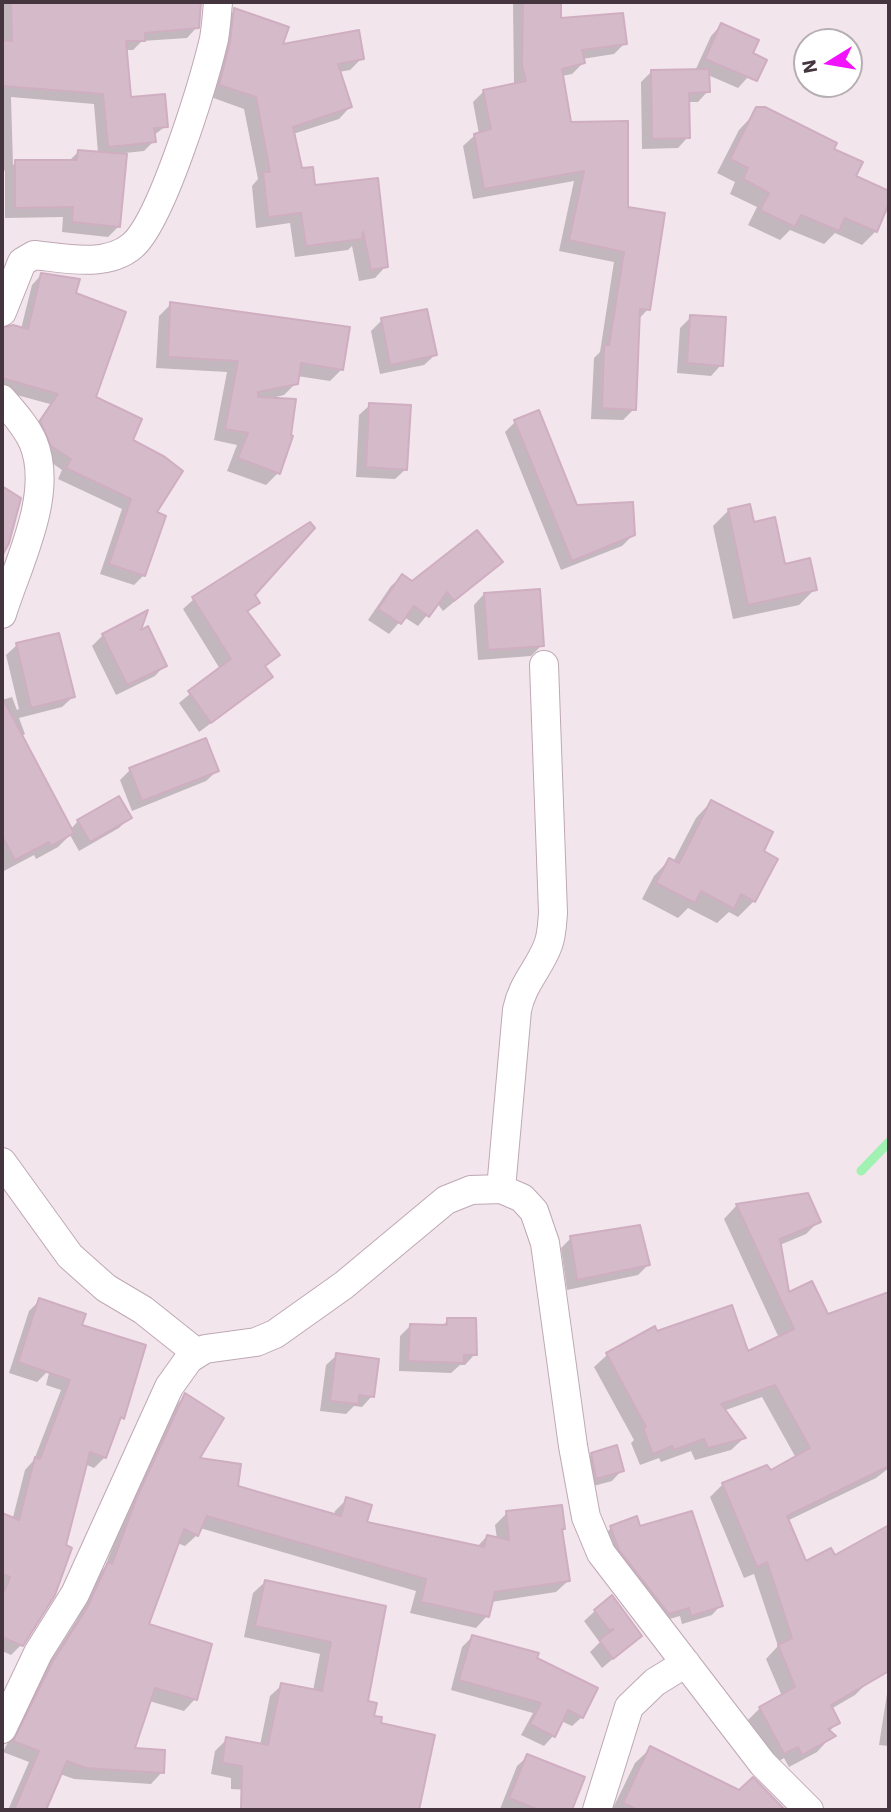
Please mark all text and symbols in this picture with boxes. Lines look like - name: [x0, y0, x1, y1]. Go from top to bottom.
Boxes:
- north arrow: [793, 28, 863, 98]
- text: N: [796, 58, 822, 76]

